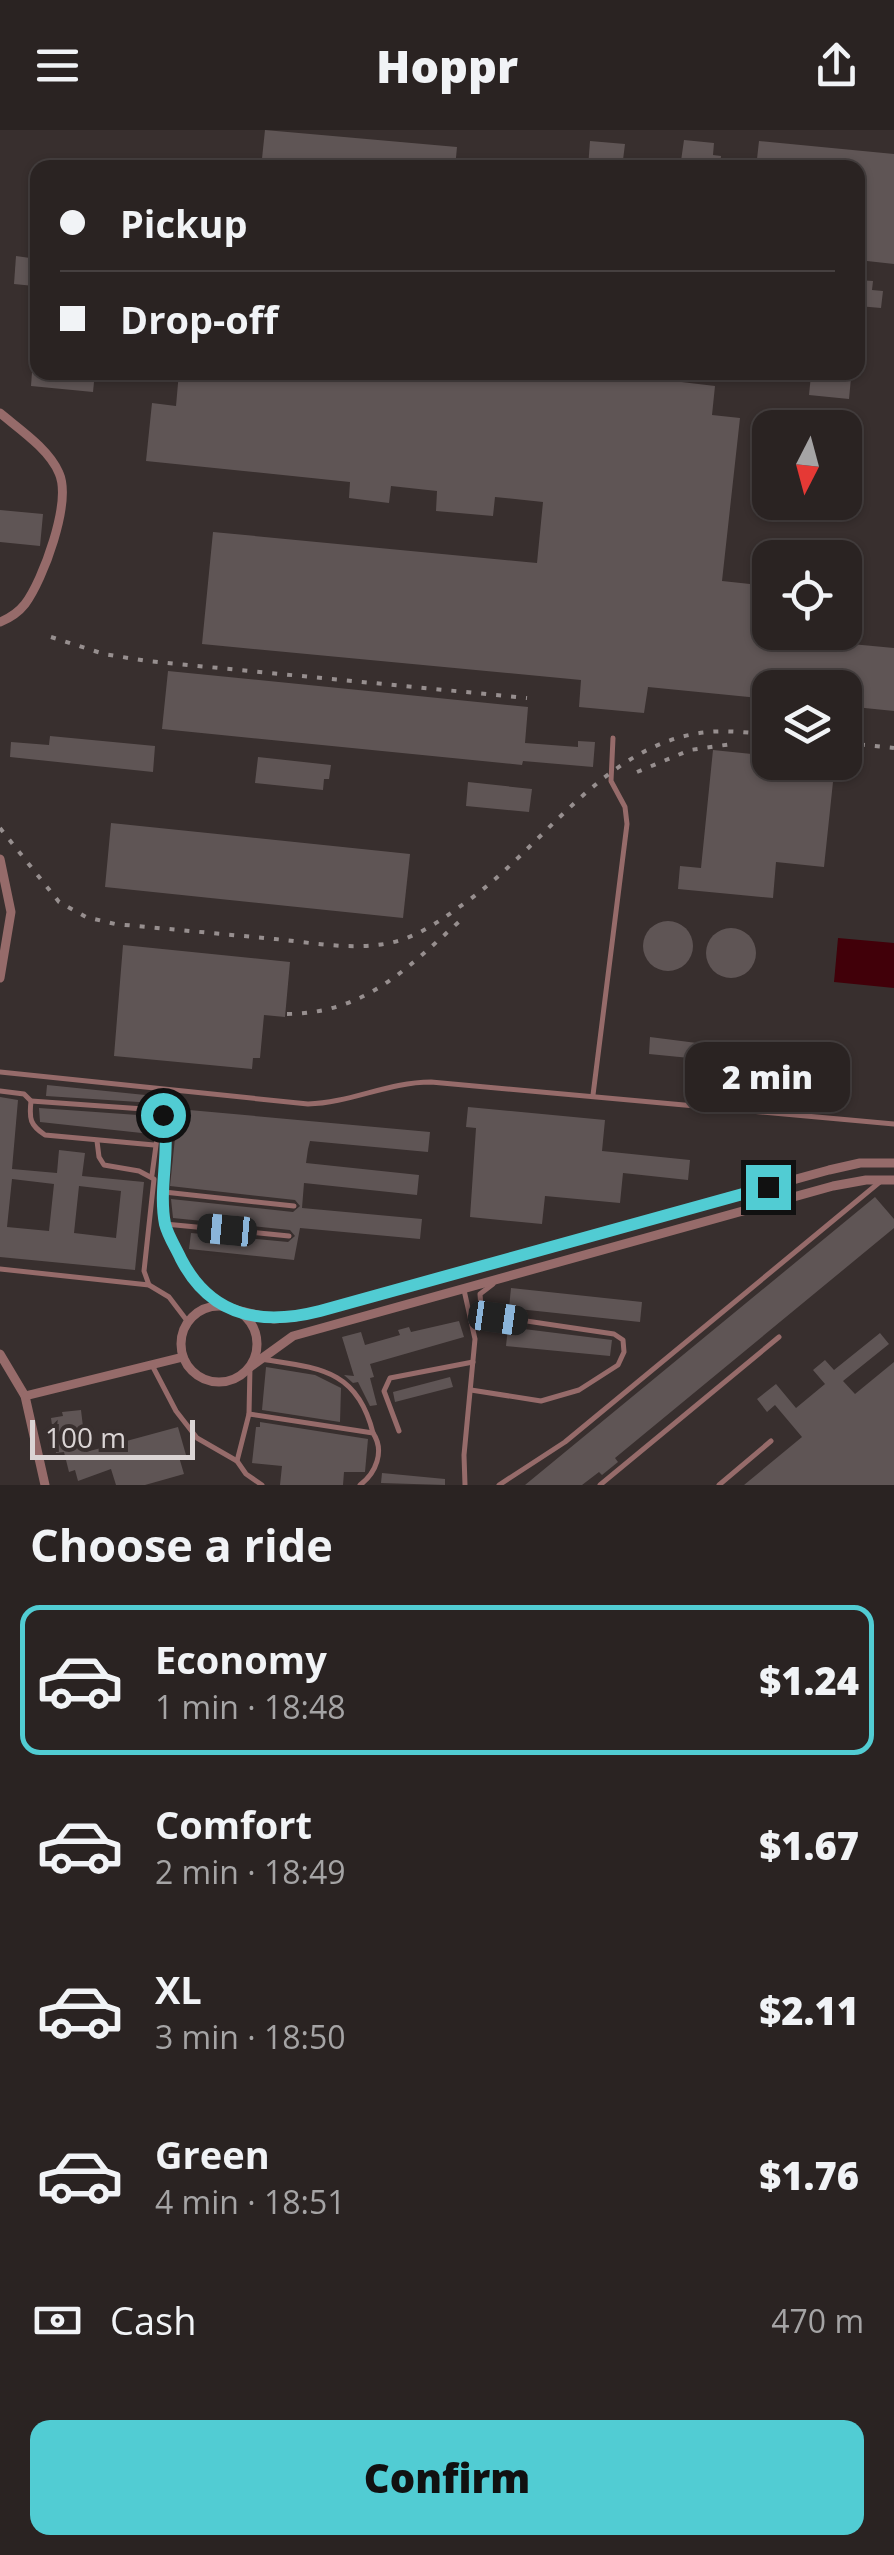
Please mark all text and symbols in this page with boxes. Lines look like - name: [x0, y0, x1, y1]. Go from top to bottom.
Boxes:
- text: Hoppr: [376, 35, 518, 96]
- icon: menu: [30, 38, 85, 93]
- icon: share: [809, 38, 864, 93]
- text: Pickup: [120, 197, 248, 249]
- text: Drop-off: [120, 293, 278, 345]
- north arrow: [752, 410, 862, 520]
- map controls: [752, 410, 862, 780]
- button: locate: [752, 540, 862, 650]
- button: layers: [752, 670, 862, 780]
- callout: 2 min: [686, 1042, 850, 1112]
- text: 2 min: [722, 1055, 813, 1098]
- route start: [141, 1093, 186, 1138]
- route end: [746, 1165, 791, 1210]
- car: [196, 1212, 258, 1248]
- car: [466, 1299, 530, 1337]
- scale bar: [30, 1415, 195, 1460]
- text: 100 m: [45, 1418, 126, 1456]
- text: Choose a ride: [30, 1514, 333, 1575]
- text: Economy: [155, 1633, 327, 1685]
- icon: car: [35, 1635, 125, 1725]
- text: $1.24: [759, 1654, 859, 1706]
- text: 1 min · 18:48: [155, 1685, 346, 1728]
- text: Comfort: [155, 1798, 312, 1850]
- icon: car: [35, 1800, 125, 1890]
- text: $1.67: [759, 1819, 859, 1871]
- text: 2 min · 18:49: [155, 1850, 346, 1893]
- text: XL: [155, 1963, 202, 2015]
- icon: car: [35, 1965, 125, 2055]
- text: $2.11: [759, 1984, 859, 2036]
- text: 3 min · 18:50: [155, 2015, 346, 2058]
- text: Green: [155, 2128, 270, 2180]
- icon: car: [35, 2130, 125, 2220]
- text: $1.76: [759, 2149, 859, 2201]
- text: 4 min · 18:51: [155, 2180, 346, 2223]
- icon: cash: [30, 2293, 85, 2348]
- text: Cash: [110, 2294, 196, 2346]
- text: 470 m: [771, 2299, 864, 2342]
- button: Confirm: [30, 2420, 864, 2535]

